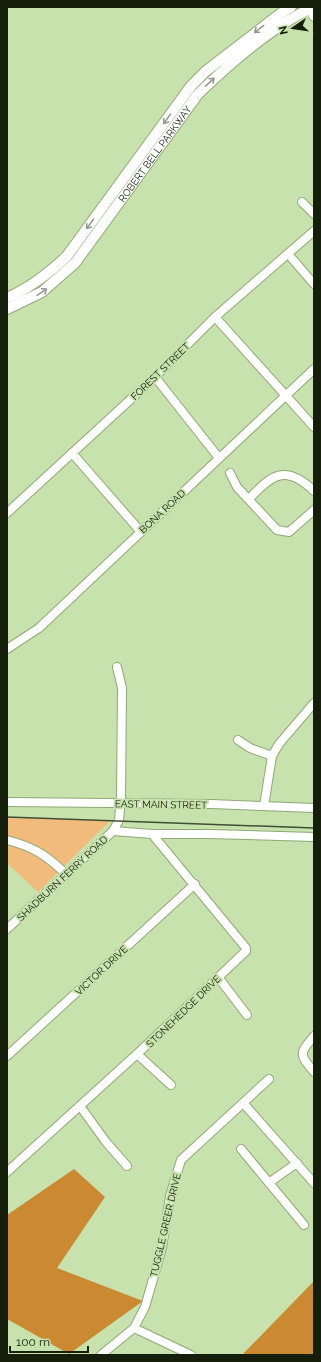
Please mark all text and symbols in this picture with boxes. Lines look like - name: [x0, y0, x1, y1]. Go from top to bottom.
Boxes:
- north arrow: [273, 8, 313, 48]
- one-way arrow: [254, 25, 265, 34]
- text: N: [276, 25, 291, 36]
- one-way arrow: [205, 78, 215, 87]
- street label: ROBERT BELL PARKWAY: [116, 103, 194, 204]
- one-way arrow: [163, 114, 171, 125]
- one-way arrow: [86, 219, 94, 230]
- one-way arrow: [36, 288, 47, 296]
- street label: FOREST STREET: [129, 341, 192, 402]
- street label: BONA ROAD: [137, 487, 188, 535]
- street label: EAST MAIN STREET: [115, 798, 207, 811]
- street label: SHADBURN FERRY ROAD: [15, 834, 110, 923]
- street label: VICTOR DRIVE: [73, 943, 130, 997]
- street label: STONEHEDGE DRIVE: [144, 973, 223, 1050]
- street label: TUGGLE GREER DRIVE: [148, 1172, 183, 1278]
- scale bar: [10, 1328, 88, 1354]
- text: 100 m: [16, 1335, 50, 1349]

